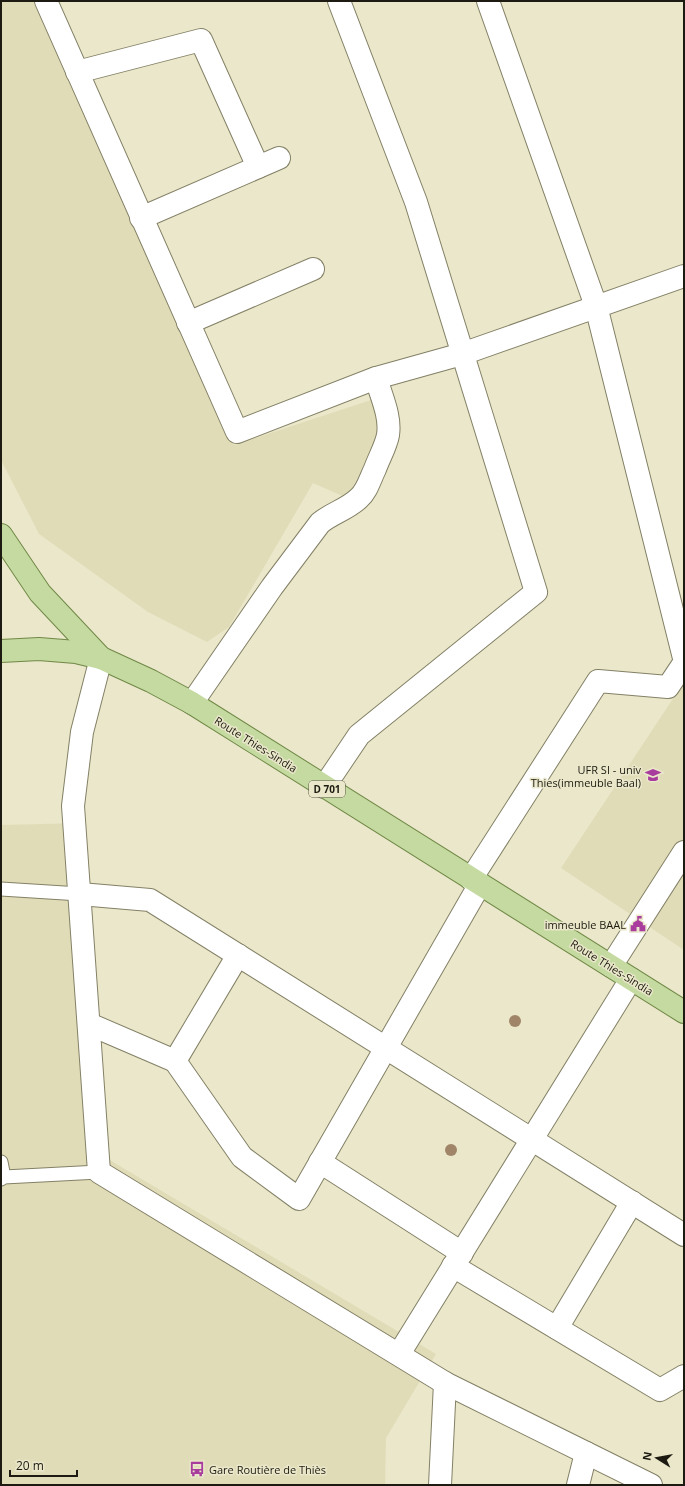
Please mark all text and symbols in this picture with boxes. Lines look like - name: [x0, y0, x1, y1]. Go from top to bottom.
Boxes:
- street label: Route Thies-Sindia: [212, 713, 300, 775]
- place label: UFR SI - univ Thies(immeuble Baal): [531, 762, 642, 790]
- school or university icon: UFR SI - univ Thies(immeuble Baal): [644, 766, 662, 784]
- road number: D 701: [309, 781, 345, 797]
- public building icon: immeuble BAAL: [629, 915, 647, 933]
- place label: immeuble BAAL: [545, 917, 626, 932]
- street label: Route Thies-Sindia: [568, 936, 656, 998]
- north arrow: [637, 1438, 677, 1478]
- text: N: [638, 1450, 655, 1462]
- scale bar: [10, 1452, 77, 1478]
- text: 20 m: [16, 1457, 44, 1474]
- bus stop icon: Gare Routière de Thiès: [188, 1460, 206, 1478]
- place label: Gare Routière de Thiès: [209, 1462, 326, 1477]

